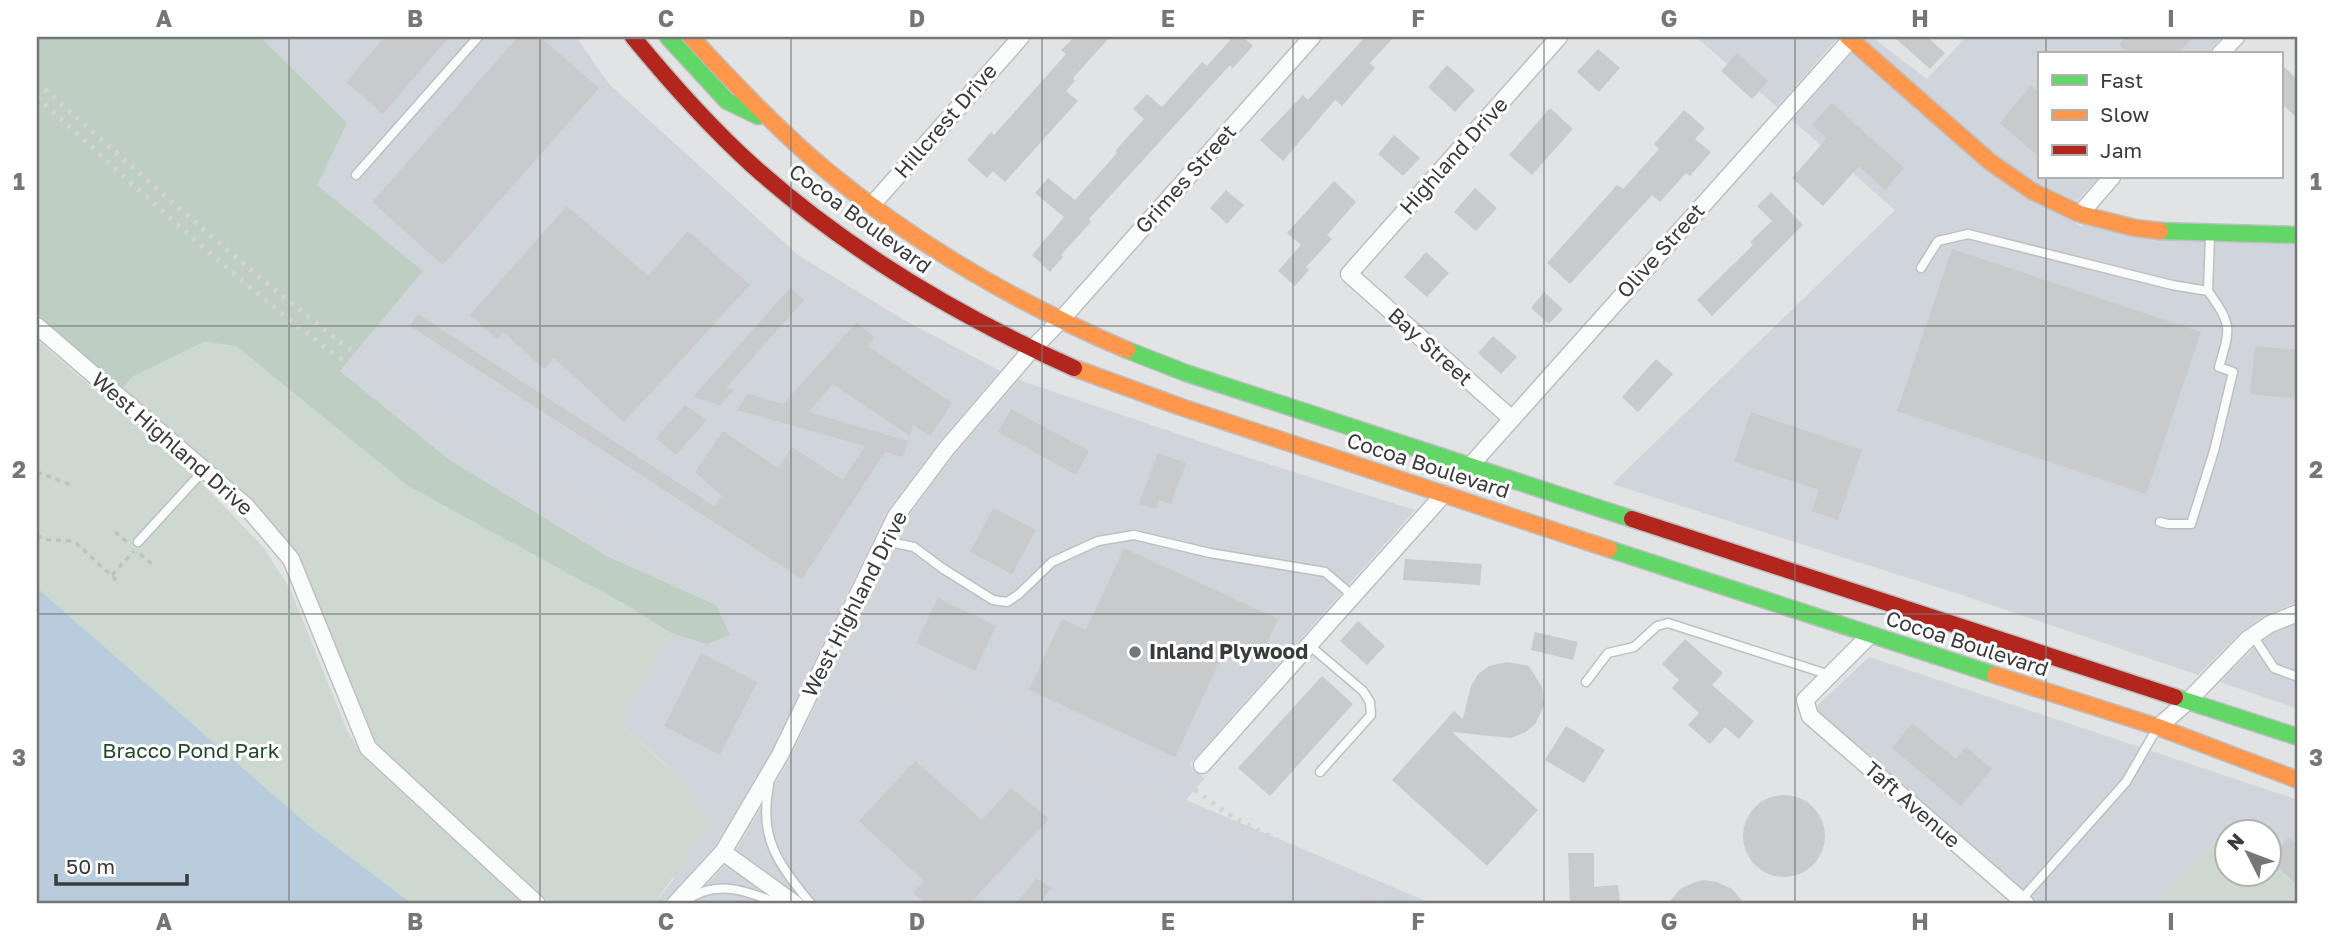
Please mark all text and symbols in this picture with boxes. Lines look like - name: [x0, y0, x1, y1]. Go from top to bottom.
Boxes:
- text: A: [156, 4, 173, 32]
- text: B: [407, 4, 423, 32]
- text: C: [658, 4, 674, 32]
- text: D: [909, 4, 925, 32]
- text: E: [1161, 4, 1175, 32]
- text: F: [1411, 4, 1425, 32]
- text: G: [1661, 4, 1677, 32]
- text: H: [1911, 4, 1929, 32]
- text: I: [2167, 4, 2175, 32]
- legend: [2038, 52, 2282, 178]
- street label: Hillcrest Drive: [888, 58, 1002, 183]
- text: Fast: [2100, 67, 2143, 93]
- street label: Highland Drive: [1394, 91, 1513, 219]
- text: Slow: [2100, 101, 2149, 127]
- street label: Grimes Street: [1129, 118, 1241, 238]
- text: Jam: [2100, 137, 2142, 163]
- street label: Cocoa Boulevard: [784, 158, 937, 279]
- text: 1: [13, 167, 25, 195]
- text: 1: [2310, 167, 2322, 195]
- street label: Olive Street: [1611, 197, 1710, 303]
- street label: Bay Street: [1383, 302, 1478, 391]
- street label: West Highland Drive: [87, 366, 259, 520]
- street label: Cocoa Boulevard: [1344, 426, 1513, 504]
- text: 2: [12, 455, 26, 483]
- text: 2: [2309, 455, 2323, 483]
- street label: West Highland Drive: [796, 506, 912, 701]
- street label: Cocoa Boulevard: [1883, 604, 2052, 682]
- place label: Inland Plywood: [1149, 638, 1308, 664]
- marker: Inland Plywood: [1127, 644, 1143, 660]
- park label: Bracco Pond Park: [102, 737, 280, 763]
- text: 3: [12, 743, 26, 771]
- text: 3: [2309, 743, 2323, 771]
- street label: Taft Avenue: [1859, 756, 1966, 853]
- north arrow: [2212, 818, 2282, 888]
- text: N: [2222, 828, 2248, 854]
- scale bar: [56, 843, 187, 887]
- text: 50 m: [66, 853, 115, 879]
- text: A: [156, 907, 173, 935]
- text: B: [407, 907, 423, 935]
- text: C: [658, 907, 674, 935]
- text: D: [909, 907, 925, 935]
- text: E: [1161, 907, 1175, 935]
- text: F: [1411, 907, 1425, 935]
- text: G: [1661, 907, 1677, 935]
- text: H: [1911, 907, 1929, 935]
- text: I: [2167, 907, 2175, 935]

